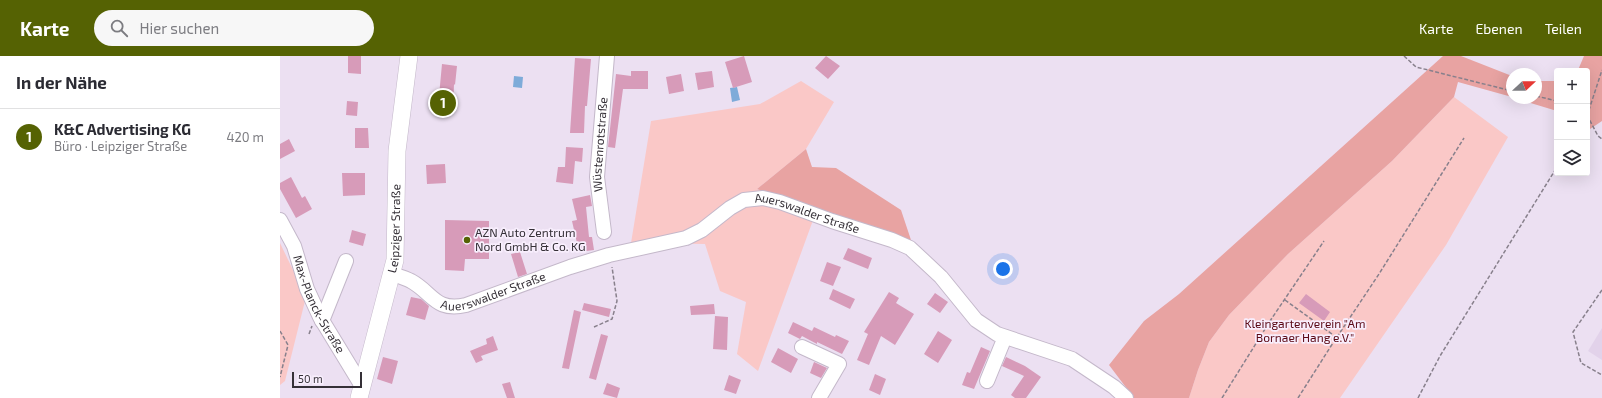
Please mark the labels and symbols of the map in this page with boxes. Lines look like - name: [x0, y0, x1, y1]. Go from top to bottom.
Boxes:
- north arrow: [1506, 68, 1542, 104]
- pin: 1: [430, 88, 456, 118]
- street label: Wüstenrotstraße: [589, 97, 610, 193]
- street label: Leipziger Straße: [384, 184, 402, 274]
- street label: Auerswalder Straße: [754, 190, 861, 235]
- place label: AZN Auto Zentrum Nord GmbH & Co. KG: [475, 225, 585, 253]
- marker: AZN Auto Zentrum Nord GmbH & Co. KG: [462, 235, 472, 245]
- street label: Max-Planck-Straße: [291, 253, 348, 355]
- your location: [993, 259, 1013, 279]
- street label: Auerswalder Straße: [439, 269, 547, 313]
- park label: Kleingartenverein "Am Bornaer Hang e.V.": [1244, 316, 1366, 344]
- scale bar: [292, 370, 362, 389]

